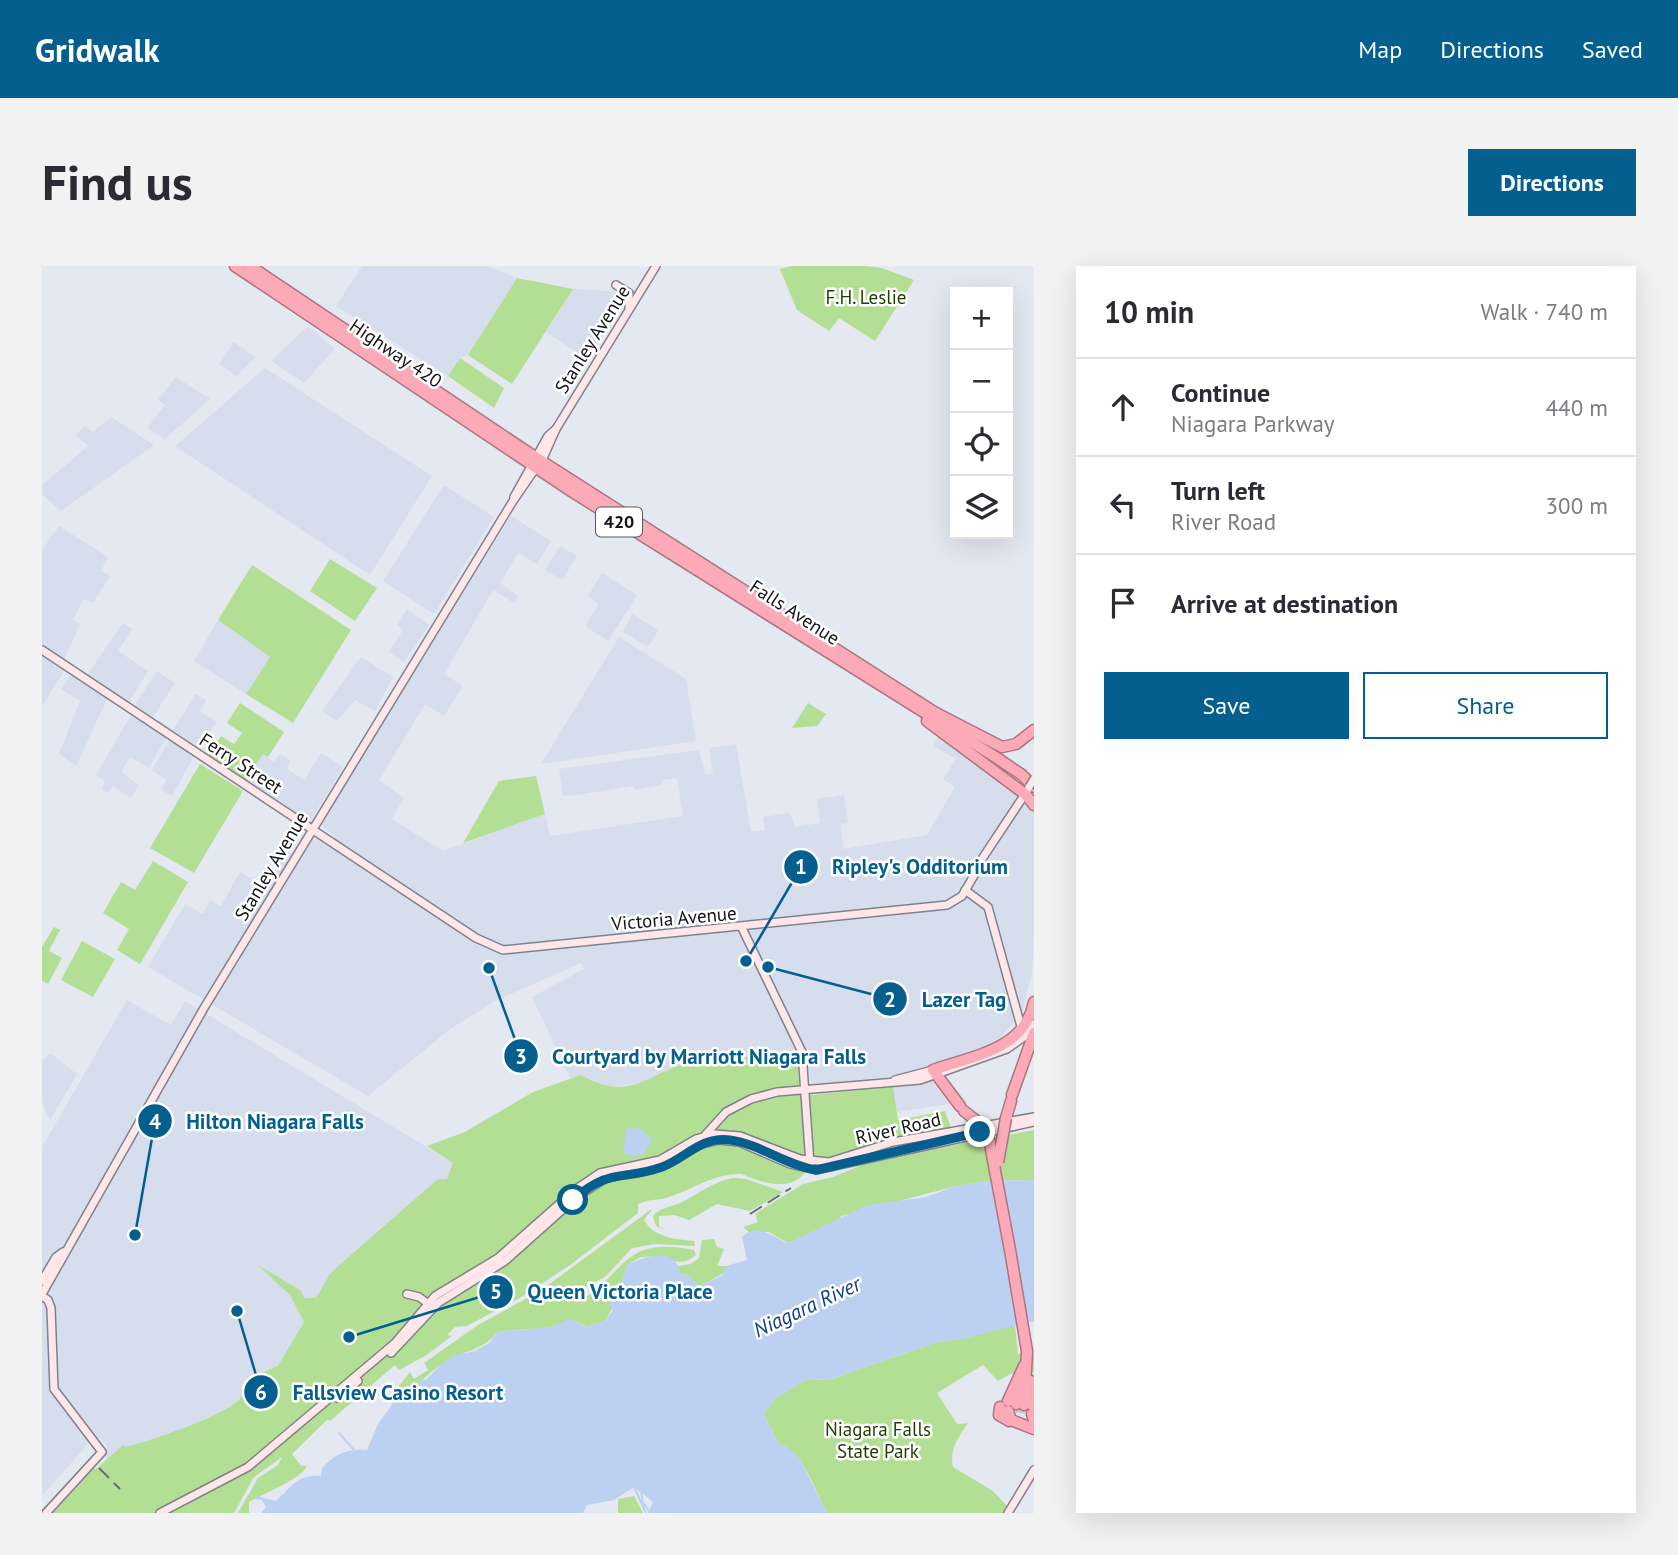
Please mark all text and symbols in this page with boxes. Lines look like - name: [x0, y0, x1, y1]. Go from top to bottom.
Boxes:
- text: Gridwalk: [35, 28, 159, 71]
- text: Map: [1358, 34, 1402, 65]
- text: Directions: [1440, 34, 1544, 65]
- text: Saved: [1582, 34, 1643, 65]
- button: Directions: [1468, 149, 1636, 216]
- text: Find us: [42, 150, 193, 214]
- street label: Stanley Avenue: [549, 280, 635, 398]
- park label: F.H. Leslie: [826, 285, 906, 309]
- map controls: [950, 287, 1013, 539]
- button: +: [950, 287, 1013, 350]
- text: 10 min: [1104, 292, 1194, 331]
- text: Walk · 740 m: [1481, 297, 1608, 326]
- street label: Highway 420: [345, 313, 447, 393]
- button: −: [950, 350, 1013, 413]
- text: Continue: [1171, 376, 1270, 409]
- icon: ahead: [1104, 388, 1142, 426]
- text: 440 m: [1546, 393, 1608, 422]
- text: Niagara Parkway: [1171, 409, 1335, 438]
- button: locate: [950, 413, 1013, 476]
- text: Turn left: [1171, 474, 1265, 507]
- button: layers: [950, 476, 1013, 539]
- icon: left: [1104, 486, 1142, 524]
- text: 300 m: [1546, 491, 1608, 520]
- text: River Road: [1171, 507, 1276, 536]
- road number: 420: [596, 508, 642, 536]
- street label: Falls Avenue: [746, 574, 844, 650]
- icon: arrive: [1104, 584, 1142, 622]
- text: Arrive at destination: [1171, 587, 1398, 620]
- button: Save: [1104, 672, 1349, 739]
- button: Share: [1363, 672, 1608, 739]
- street label: Ferry Street: [195, 727, 287, 799]
- street label: Stanley Avenue: [229, 807, 313, 925]
- callout: Ripley's Odditorium: [783, 846, 1022, 888]
- text: 1: [795, 853, 807, 880]
- text: Ripley's Odditorium: [832, 853, 1008, 880]
- street label: Victoria Avenue: [609, 901, 738, 936]
- callout: Lazer Tag: [872, 978, 1021, 1020]
- text: 2: [884, 986, 896, 1013]
- text: Lazer Tag: [922, 986, 1006, 1013]
- callout: Courtyard by Marriott Niagara Falls: [503, 1035, 881, 1077]
- text: 3: [515, 1043, 527, 1070]
- text: Courtyard by Marriott Niagara Falls: [552, 1043, 866, 1070]
- callout: Hilton Niagara Falls: [137, 1100, 378, 1142]
- street label: River Road: [853, 1107, 943, 1149]
- text: 4: [149, 1108, 161, 1135]
- text: Hilton Niagara Falls: [186, 1108, 364, 1135]
- route end: [964, 1116, 995, 1147]
- route start: [557, 1184, 588, 1215]
- water label: Niagara River: [749, 1269, 867, 1343]
- callout: Queen Victoria Place: [478, 1271, 727, 1313]
- text: 5: [490, 1278, 502, 1305]
- text: Queen Victoria Place: [527, 1278, 713, 1305]
- callout: Fallsview Casino Resort: [244, 1371, 518, 1413]
- text: 6: [255, 1379, 267, 1406]
- text: Fallsview Casino Resort: [293, 1379, 504, 1406]
- park label: Niagara Falls State Park: [825, 1417, 931, 1463]

